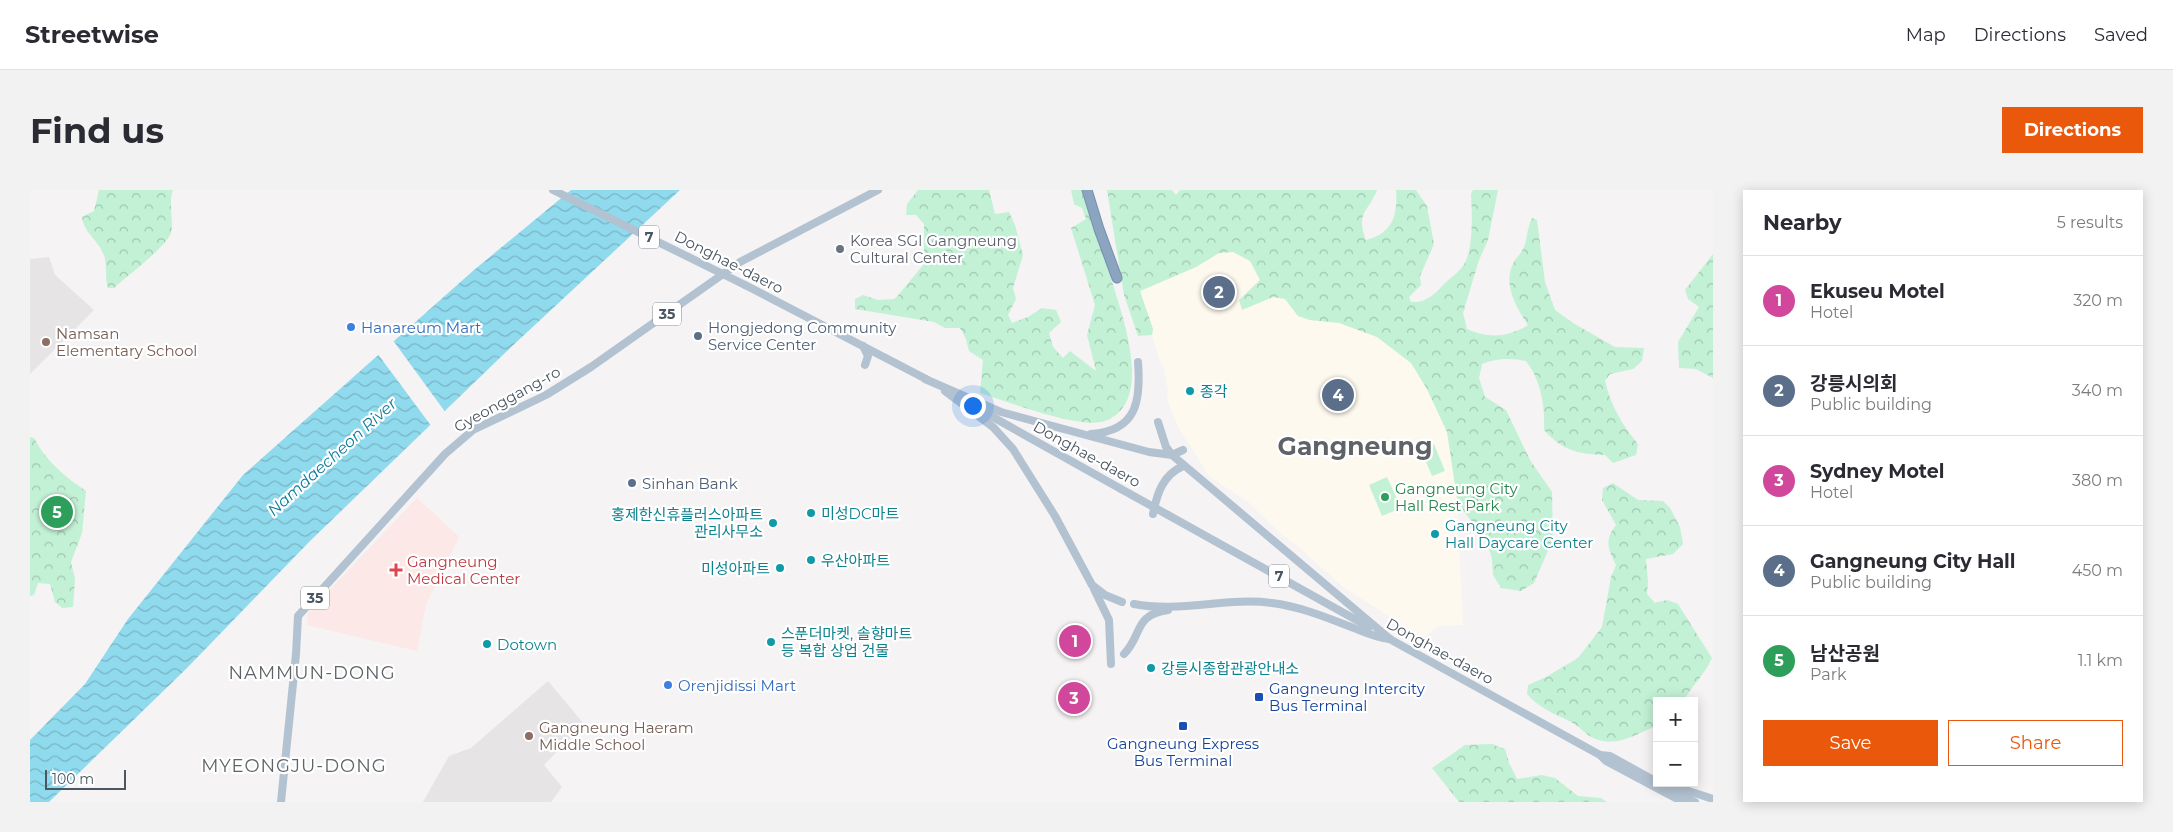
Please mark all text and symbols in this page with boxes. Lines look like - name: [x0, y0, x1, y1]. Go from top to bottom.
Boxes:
- text: Streetwise: [25, 20, 159, 49]
- text: Map: [1906, 24, 1946, 46]
- text: Directions: [1974, 24, 2066, 46]
- text: Saved: [2094, 24, 2148, 46]
- button: Directions: [2002, 107, 2143, 153]
- text: Find us: [30, 109, 164, 152]
- text: Nearby: [1763, 210, 1842, 235]
- text: 5 results: [2057, 213, 2123, 232]
- road number: 7: [639, 226, 659, 248]
- street label: Donghae-daero: [671, 226, 787, 298]
- place label: Korea SGI Gangneung Cultural Center: [850, 231, 1017, 267]
- marker: Korea SGI Gangneung Cultural Center: [834, 243, 846, 255]
- pin: 2: [1203, 273, 1235, 311]
- text: Ekuseu Motel: [1810, 280, 1945, 303]
- text: 1: [1776, 291, 1782, 310]
- text: 320 m: [2073, 291, 2123, 310]
- road number: 35: [653, 302, 681, 326]
- text: Hotel: [1810, 303, 1853, 322]
- place label: Hanareum Mart: [361, 318, 481, 337]
- place label: Hongjedong Community Service Center: [708, 318, 897, 354]
- marker: Hanareum Mart: [345, 321, 357, 333]
- place label: Namsan Elementary School: [56, 324, 197, 360]
- marker: Hongjedong Community Service Center: [692, 330, 704, 342]
- marker: Namsan Elementary School: [40, 336, 52, 348]
- street label: Gyeonggang-ro: [450, 362, 564, 436]
- text: 강릉시의회: [1810, 372, 1897, 395]
- pin: 4: [1322, 376, 1354, 414]
- text: 2: [1774, 381, 1784, 400]
- text: 340 m: [2072, 381, 2123, 400]
- place label: 종각: [1200, 382, 1228, 401]
- marker: 종각: [1184, 385, 1196, 397]
- your location: [960, 393, 986, 419]
- water label: Namdaecheon River: [264, 394, 401, 520]
- text: Public building: [1810, 395, 1932, 414]
- street label: Donghae-daero: [1030, 417, 1144, 491]
- district label: Gangneung: [1278, 431, 1432, 461]
- text: Sydney Motel: [1810, 460, 1945, 483]
- text: 3: [1774, 471, 1784, 490]
- text: 380 m: [2072, 471, 2123, 490]
- place label: Sinhan Bank: [642, 474, 738, 493]
- marker: Sinhan Bank: [626, 477, 638, 489]
- place label: Gangneung City Hall Rest Park: [1395, 479, 1519, 515]
- text: Hotel: [1810, 483, 1853, 502]
- marker: Gangneung City Hall Rest Park: [1379, 491, 1391, 503]
- pin: 5: [41, 493, 73, 531]
- place label: 미성DC마트: [821, 504, 899, 523]
- place label: 홍제한신휴플러스아파트 관리사무소: [611, 505, 763, 541]
- marker: 미성DC마트: [805, 507, 817, 519]
- place label: Gangneung City Hall Daycare Center: [1445, 516, 1593, 552]
- marker: 홍제한신휴플러스아파트 관리사무소: [767, 517, 779, 529]
- marker: Gangneung City Hall Daycare Center: [1429, 528, 1441, 540]
- text: Gangneung City Hall: [1810, 550, 2016, 573]
- place label: 우산아파트: [821, 551, 890, 570]
- place label: Gangneung Medical Center: [407, 552, 520, 588]
- marker: 우산아파트: [805, 554, 817, 566]
- place label: 미성아파트: [701, 559, 770, 578]
- text: 4: [1773, 561, 1785, 580]
- text: 450 m: [2072, 561, 2123, 580]
- marker: 미성아파트: [774, 562, 786, 574]
- marker: Gangneung Medical Center: [389, 563, 403, 577]
- road number: 7: [1269, 564, 1289, 588]
- text: Public building: [1810, 573, 1932, 592]
- road number: 35: [301, 586, 329, 609]
- street label: Donghae-daero: [1383, 614, 1497, 688]
- pin: 1: [1059, 622, 1091, 660]
- place label: 스푼더마켓, 솔향마트 등 복합 상업 건물: [781, 624, 913, 660]
- place label: Dotown: [497, 635, 557, 654]
- marker: 스푼더마켓, 솔향마트 등 복합 상업 건물: [765, 636, 777, 648]
- marker: Dotown: [481, 638, 493, 650]
- text: 남산공원: [1810, 642, 1880, 665]
- text: 5: [1774, 651, 1784, 670]
- text: 1.1 km: [2078, 651, 2123, 670]
- place label: 강릉시종합관광안내소: [1161, 659, 1299, 678]
- district label: NAMMUN-DONG: [228, 662, 396, 684]
- marker: 강릉시종합관광안내소: [1145, 662, 1157, 674]
- text: Park: [1810, 665, 1847, 684]
- place label: Orenjidissi Mart: [678, 676, 796, 695]
- marker: Orenjidissi Mart: [662, 679, 674, 691]
- pin: 3: [1058, 679, 1090, 717]
- place label: Gangneung Intercity Bus Terminal: [1269, 679, 1426, 715]
- marker: Gangneung Intercity Bus Terminal: [1253, 691, 1265, 703]
- map controls: [1653, 697, 1698, 787]
- button: +: [1653, 697, 1698, 742]
- place label: Gangneung Haeram Middle School: [539, 718, 694, 754]
- marker: Gangneung Express Bus Terminal: [1177, 720, 1189, 732]
- button: Save: [1763, 720, 1938, 766]
- button: Share: [1948, 720, 2123, 766]
- marker: Gangneung Haeram Middle School: [523, 730, 535, 742]
- place label: Gangneung Express Bus Terminal: [1107, 734, 1259, 770]
- button: −: [1653, 742, 1698, 787]
- district label: MYEONGJU-DONG: [201, 755, 387, 777]
- scale bar: [45, 767, 126, 790]
- text: 100 m: [52, 770, 94, 788]

